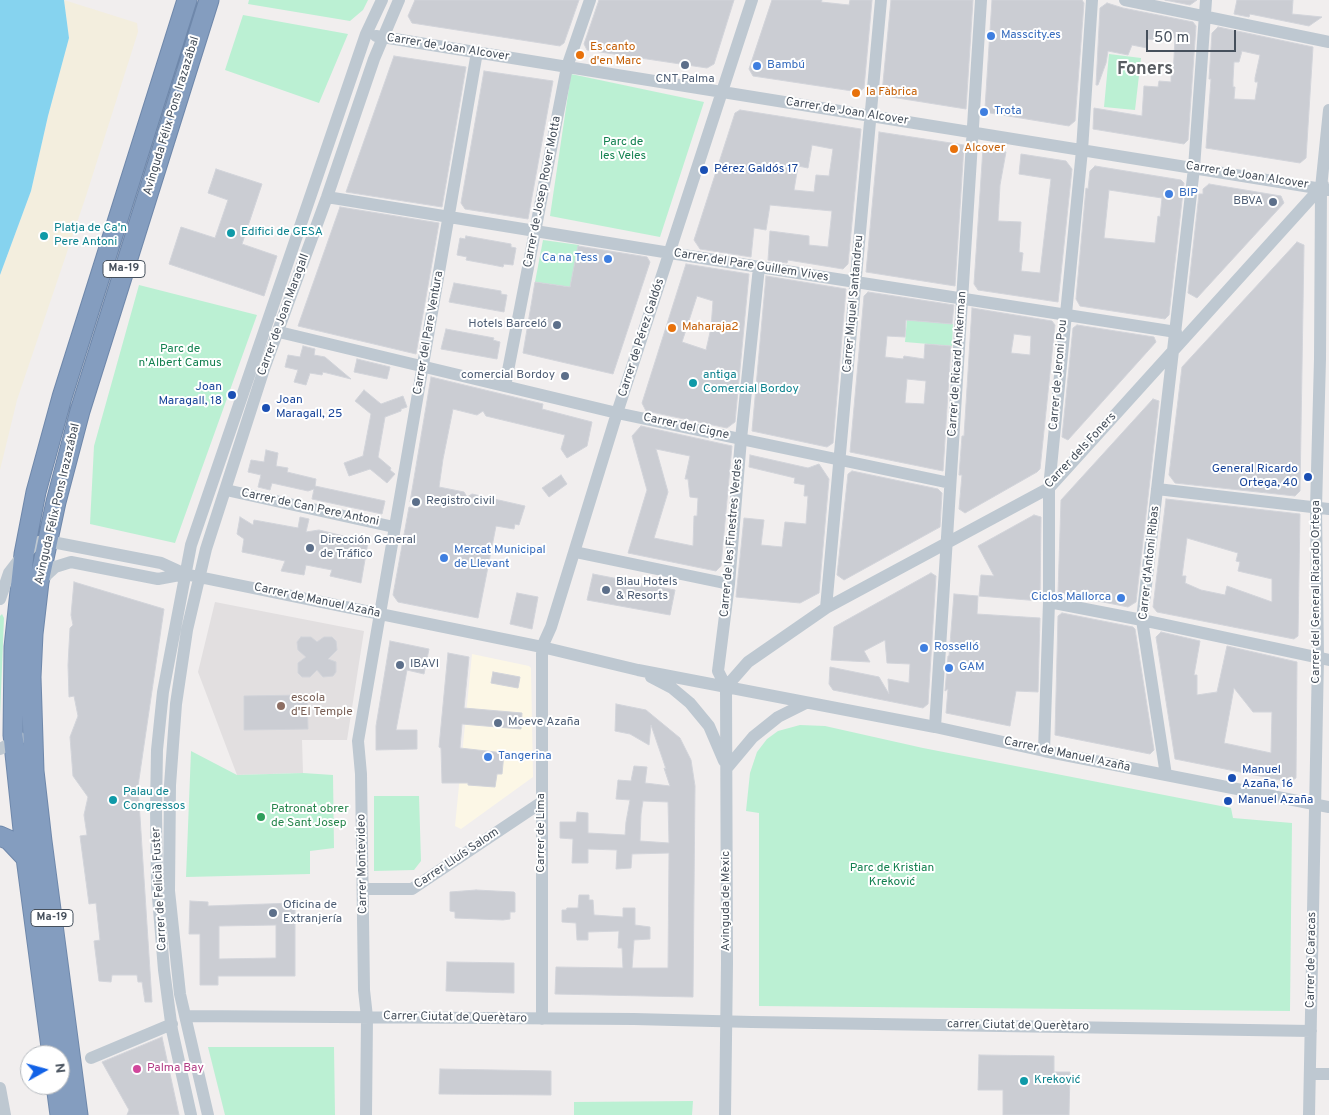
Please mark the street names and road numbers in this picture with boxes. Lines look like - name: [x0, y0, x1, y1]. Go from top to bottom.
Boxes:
- street label: Carrer de Joan Alcover: [386, 31, 510, 65]
- street label: Avinguda Félix Pons Irazazábal: [141, 35, 203, 197]
- street label: Carrer de Joan Alcover: [785, 95, 909, 129]
- street label: Carrer de Josep Rover Motta: [521, 115, 565, 269]
- street label: Carrer de Joan Alcover: [1185, 159, 1309, 193]
- street label: Carrer Miquel Santandreu: [841, 235, 867, 373]
- street label: Carrer del Pare Guillem Vives: [672, 247, 830, 285]
- street label: Carrer de Joan Maragall: [255, 252, 313, 378]
- road number: Ma-19: [103, 260, 145, 278]
- street label: Carrer del Pare Ventura: [411, 270, 447, 396]
- street label: Carrer de Pérez Galdós: [616, 277, 668, 399]
- street label: Carrer de Ricard Ankerman: [946, 291, 970, 437]
- street label: Carrer de Jeroni Pou: [1047, 319, 1071, 431]
- street label: Carrer dels Foners: [1042, 410, 1120, 492]
- street label: Carrer del Cigne: [642, 411, 730, 443]
- street label: Avinguda Félix Pons Irazazábal: [32, 422, 84, 586]
- street label: Carrer de les Finestres Verdes: [718, 458, 746, 618]
- street label: Carrer de Can Pere Antoni: [240, 486, 380, 530]
- street label: Carrer del General Ricardo Ortega: [1310, 500, 1324, 684]
- street label: Carrer d'Antoni Ribas: [1137, 505, 1163, 621]
- street label: Carrer de Manuel Azaña: [253, 581, 381, 621]
- street label: Carrer de Manuel Azaña: [1003, 735, 1131, 775]
- street label: Carrer de Lima: [535, 793, 549, 873]
- street label: Carrer Montevideo: [355, 814, 371, 914]
- street label: Carrer Lluís Salom: [412, 825, 502, 893]
- street label: Carrer de Felicià Fuster: [150, 827, 170, 951]
- street label: Avinguda de Mèxic: [720, 851, 734, 951]
- road number: Ma-19: [31, 910, 73, 926]
- street label: Carrer de Caracas: [1304, 912, 1320, 1008]
- street label: Carrer Ciutat de Querètaro: [383, 1010, 527, 1026]
- street label: carrer Ciutat de Querètaro: [947, 1018, 1089, 1034]

